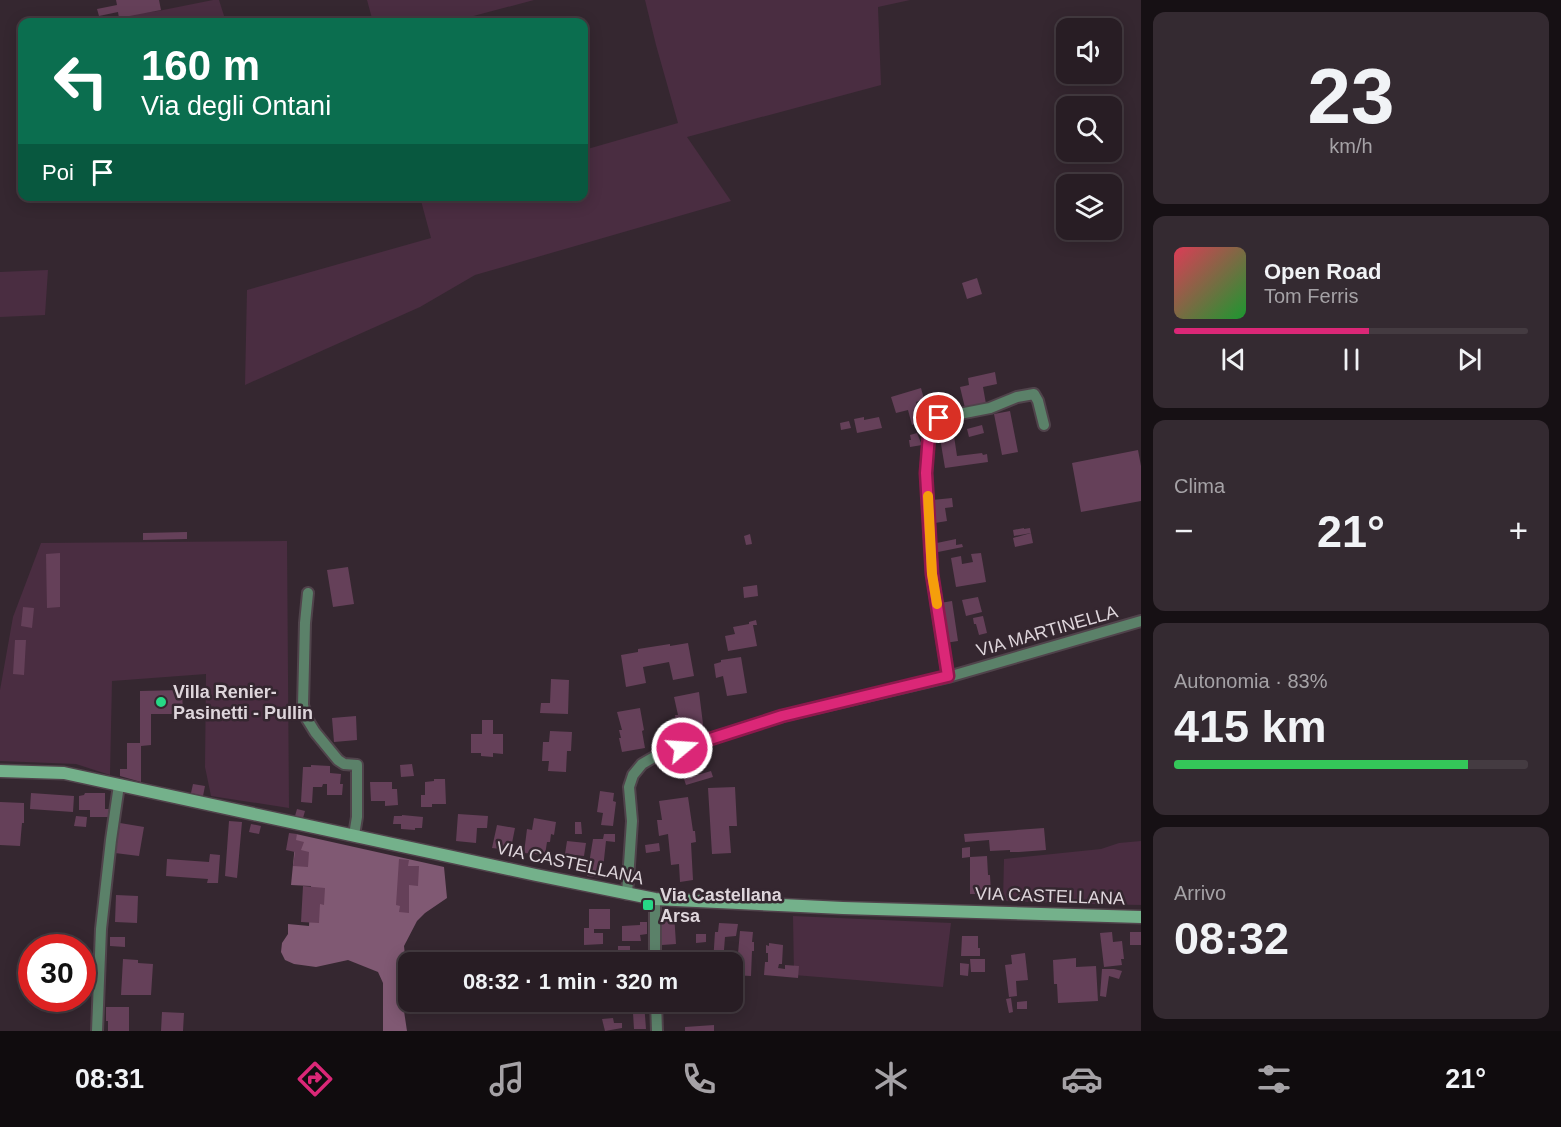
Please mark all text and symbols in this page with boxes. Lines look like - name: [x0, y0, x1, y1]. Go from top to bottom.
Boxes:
- map controls: [1056, 18, 1122, 240]
- button: sound: [1056, 18, 1122, 84]
- icon: left: [42, 42, 120, 120]
- text: 160 m: [141, 42, 260, 89]
- text: 23: [1308, 52, 1394, 140]
- text: Via degli Ontani: [141, 91, 331, 121]
- button: search: [1056, 96, 1122, 162]
- text: km/h: [1329, 135, 1373, 157]
- icon: arrive: [86, 156, 119, 189]
- text: Poi: [42, 160, 74, 185]
- button: layers: [1056, 174, 1122, 240]
- text: Open Road: [1264, 259, 1381, 284]
- text: Tom Ferris: [1264, 285, 1358, 307]
- icon: previous: [1217, 343, 1250, 376]
- icon: pause: [1335, 343, 1368, 376]
- icon: next: [1453, 343, 1486, 376]
- pin: [913, 392, 964, 443]
- icon: arrive: [922, 401, 955, 434]
- text: Clima: [1174, 475, 1225, 497]
- text: 21°: [1317, 506, 1385, 557]
- text: −: [1174, 512, 1193, 549]
- text: +: [1509, 512, 1528, 549]
- street label: VIA MARTINELLA: [974, 601, 1120, 661]
- text: Autonomia · 83%: [1174, 670, 1327, 692]
- place label: Villa Renier- Pasinetti - Pullin: [173, 682, 313, 723]
- marker: Villa Renier- Pasinetti - Pullin: [154, 695, 168, 709]
- text: 415 km: [1174, 701, 1327, 752]
- position arrow: [650, 716, 714, 780]
- street label: VIA CASTELLANA: [495, 838, 645, 888]
- text: Arrivo: [1174, 882, 1226, 904]
- street label: VIA CASTELLANA: [975, 883, 1125, 909]
- place label: Via Castellana Arsa: [660, 885, 783, 926]
- marker: Via Castellana Arsa: [641, 898, 655, 912]
- text: 08:32: [1174, 913, 1289, 964]
- speed limit sign: 30: [18, 934, 96, 1012]
- text: 08:32 · 1 min · 320 m: [463, 969, 678, 994]
- icon: directions: [294, 1058, 336, 1100]
- icon: music: [486, 1058, 528, 1100]
- icon: phone: [678, 1058, 720, 1100]
- icon: climate: [870, 1058, 912, 1100]
- icon: car: [1061, 1058, 1103, 1100]
- icon: filters: [1253, 1058, 1295, 1100]
- text: 08:31: [75, 1064, 144, 1094]
- text: 21°: [1445, 1064, 1486, 1094]

